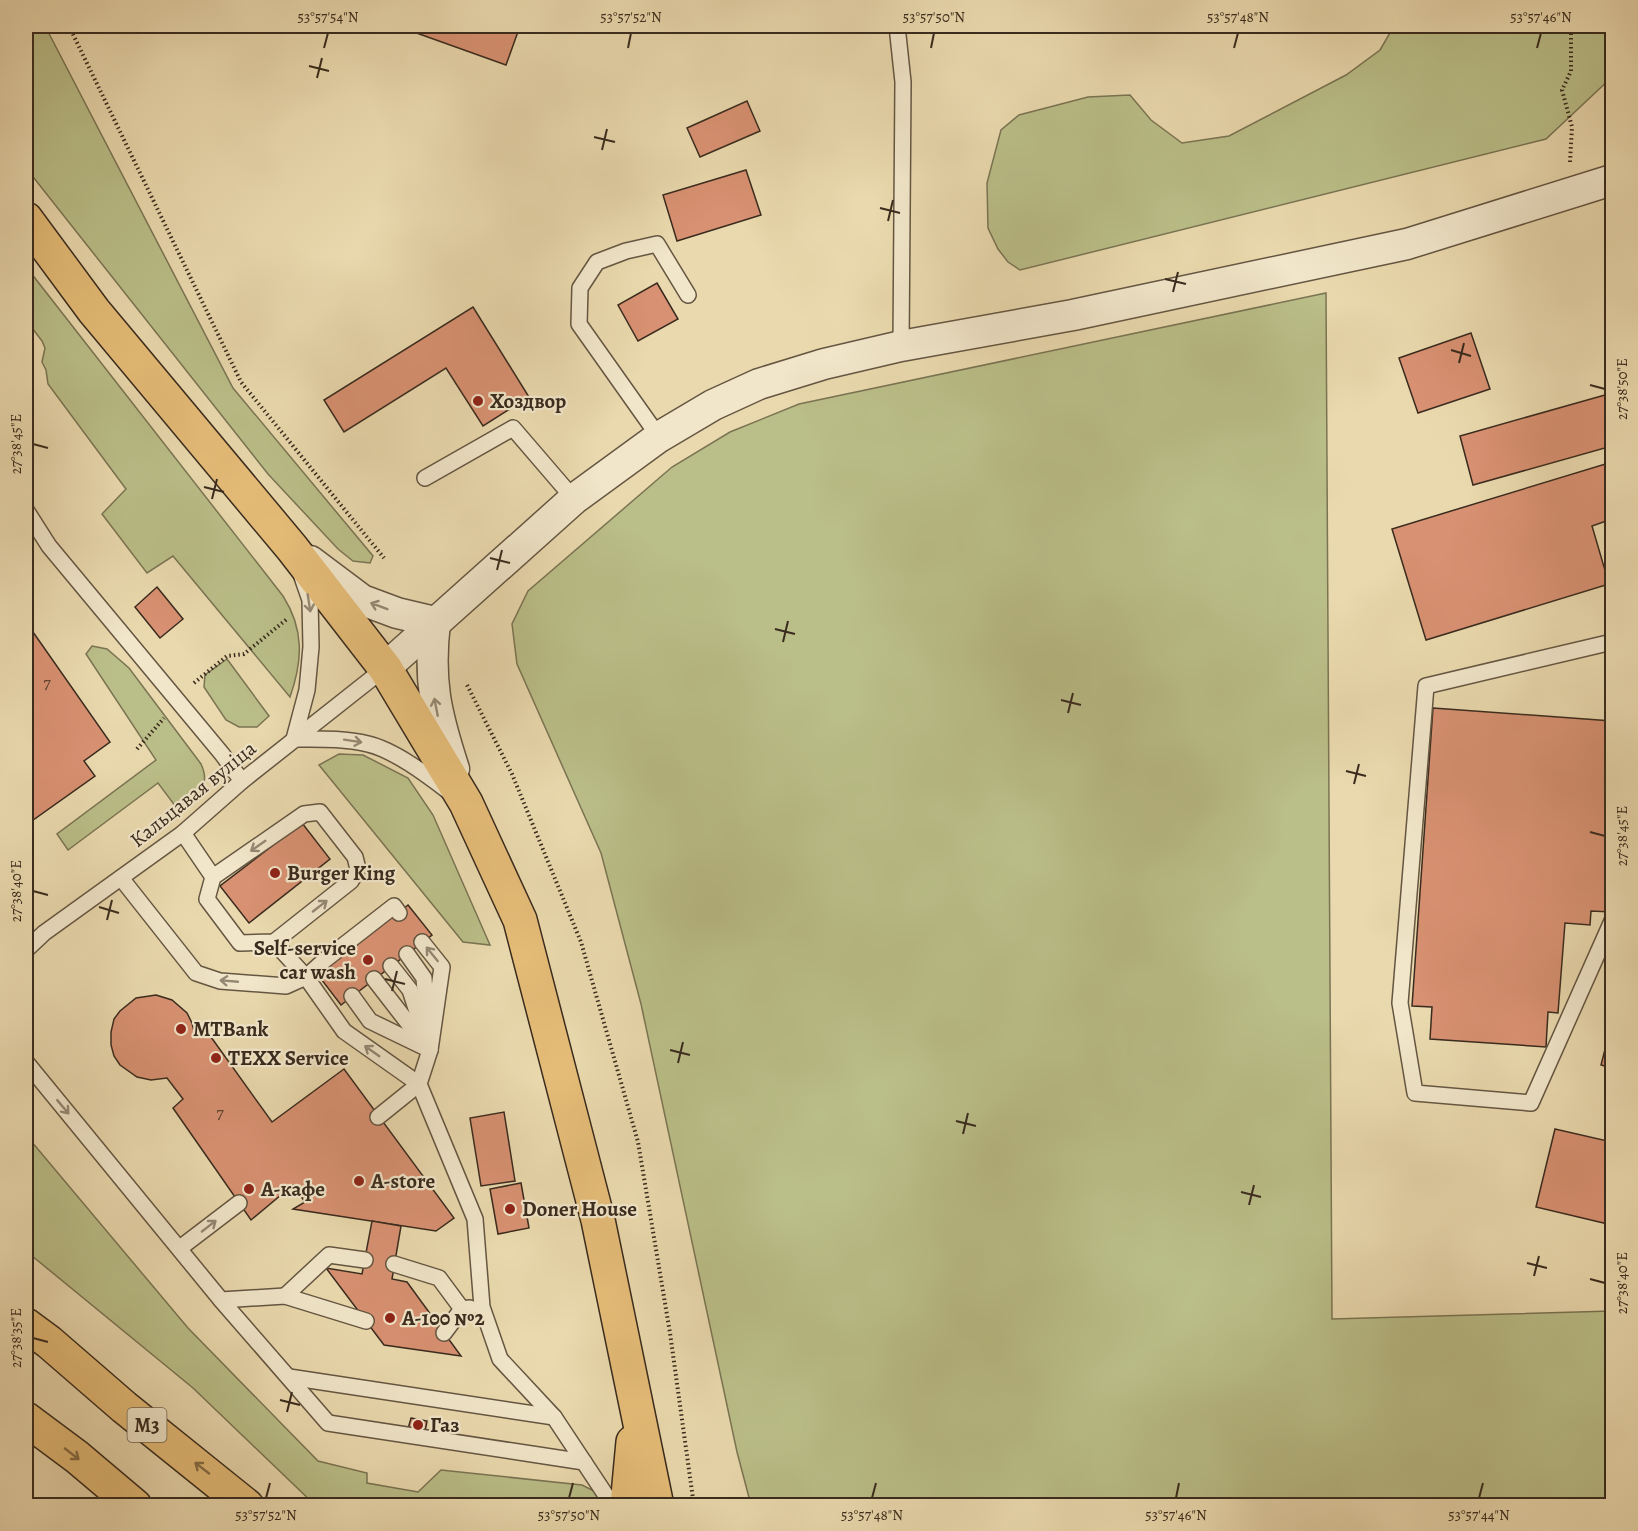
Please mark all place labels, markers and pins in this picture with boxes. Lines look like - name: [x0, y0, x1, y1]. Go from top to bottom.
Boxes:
- place label: Хоздвор: [490, 387, 566, 415]
- marker: Хоздвор: [471, 394, 485, 408]
- place label: Burger King: [287, 859, 396, 887]
- marker: Burger King: [268, 866, 282, 880]
- place label: Self-service car wash: [254, 934, 356, 986]
- marker: Self-service car wash: [361, 953, 375, 967]
- place label: MTBank: [193, 1015, 269, 1043]
- marker: MTBank: [174, 1022, 188, 1036]
- place label: TEXX Service: [228, 1044, 349, 1072]
- marker: TEXX Service: [209, 1051, 223, 1065]
- place label: A-store: [370, 1167, 435, 1195]
- marker: A-store: [352, 1174, 366, 1188]
- place label: А-кафе: [260, 1175, 325, 1203]
- marker: А-кафе: [242, 1182, 256, 1196]
- place label: Doner House: [522, 1195, 637, 1223]
- marker: Doner House: [503, 1202, 517, 1216]
- place label: А-100 №2: [401, 1304, 485, 1332]
- marker: А-100 №2: [383, 1311, 397, 1325]
- place label: Газ: [430, 1411, 459, 1439]
- marker: Газ: [411, 1418, 425, 1432]

